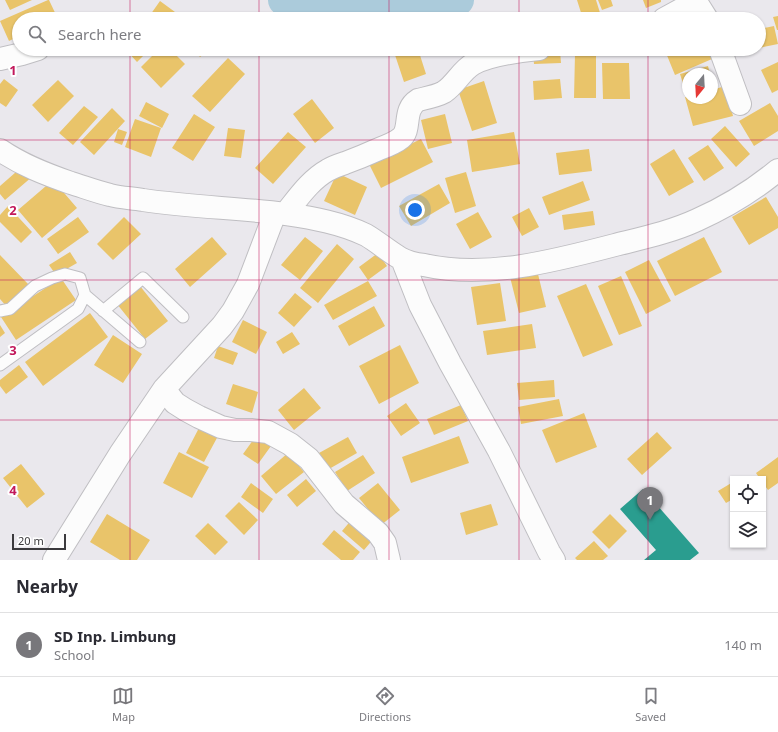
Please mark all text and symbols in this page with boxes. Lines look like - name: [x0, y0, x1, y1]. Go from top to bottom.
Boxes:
- search box: [12, 12, 766, 56]
- icon: search: [26, 23, 48, 45]
- text: Search here: [58, 24, 141, 44]
- text: 1: [9, 61, 17, 79]
- north arrow: [682, 68, 718, 104]
- your location: [405, 200, 425, 220]
- text: 2: [9, 201, 17, 219]
- text: 3: [9, 341, 17, 359]
- map controls: [730, 476, 766, 548]
- button: locate: [730, 476, 766, 512]
- text: 4: [9, 481, 17, 499]
- pin: 1: [637, 487, 663, 520]
- button: layers: [730, 512, 766, 548]
- scale bar: [12, 532, 66, 551]
- text: 20 m: [18, 533, 44, 548]
- text: Nearby: [16, 575, 78, 598]
- text: SD Inp. Limbung: [54, 626, 176, 646]
- text: 1: [25, 636, 33, 654]
- text: 140 m: [724, 636, 762, 654]
- text: School: [54, 646, 95, 664]
- tab: Map: [112, 685, 135, 724]
- tab: Directions: [359, 685, 411, 724]
- tab: Saved: [635, 685, 666, 724]

